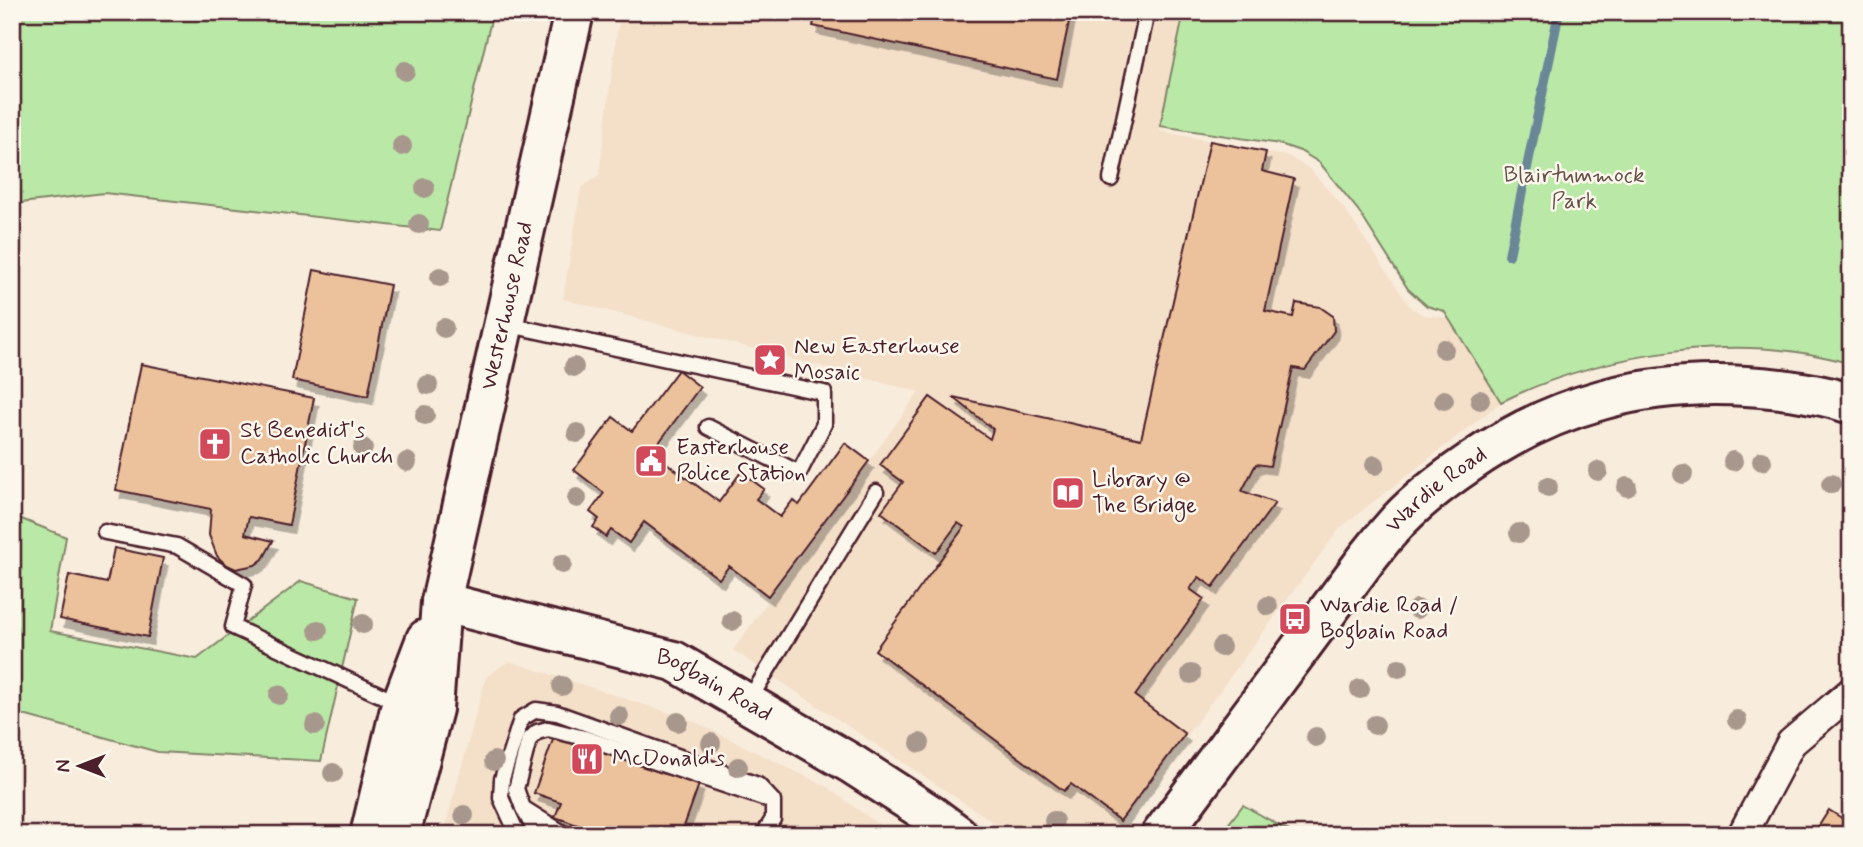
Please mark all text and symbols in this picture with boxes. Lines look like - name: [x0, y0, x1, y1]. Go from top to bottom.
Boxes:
- park label: Blairtummock Park: [1503, 161, 1645, 217]
- street label: Westerhouse Road: [474, 219, 541, 393]
- place label: New Easterhouse Mosaic: [794, 332, 960, 388]
- place icon: New Easterhouse Mosaic: [751, 341, 789, 379]
- place label: St Benedict's Catholic Church: [240, 416, 393, 472]
- church icon: St Benedict's Catholic Church: [196, 425, 234, 463]
- place label: Easterhouse Police Station: [676, 433, 806, 489]
- street label: Wardie Road: [1379, 440, 1493, 540]
- public building icon: Easterhouse Police Station: [632, 442, 670, 480]
- place label: Library @ The Bridge: [1092, 465, 1197, 523]
- library icon: Library @ The Bridge: [1049, 474, 1087, 512]
- place label: Wardie Road / Bogbain Road: [1320, 591, 1458, 649]
- bus stop icon: Wardie Road / Bogbain Road: [1276, 600, 1314, 638]
- street label: Bogbain Road: [653, 642, 777, 729]
- north arrow: [46, 732, 116, 802]
- restaurant icon: McDonald's: [568, 740, 606, 778]
- place label: McDonald's: [612, 744, 725, 774]
- text: N: [52, 760, 77, 772]

